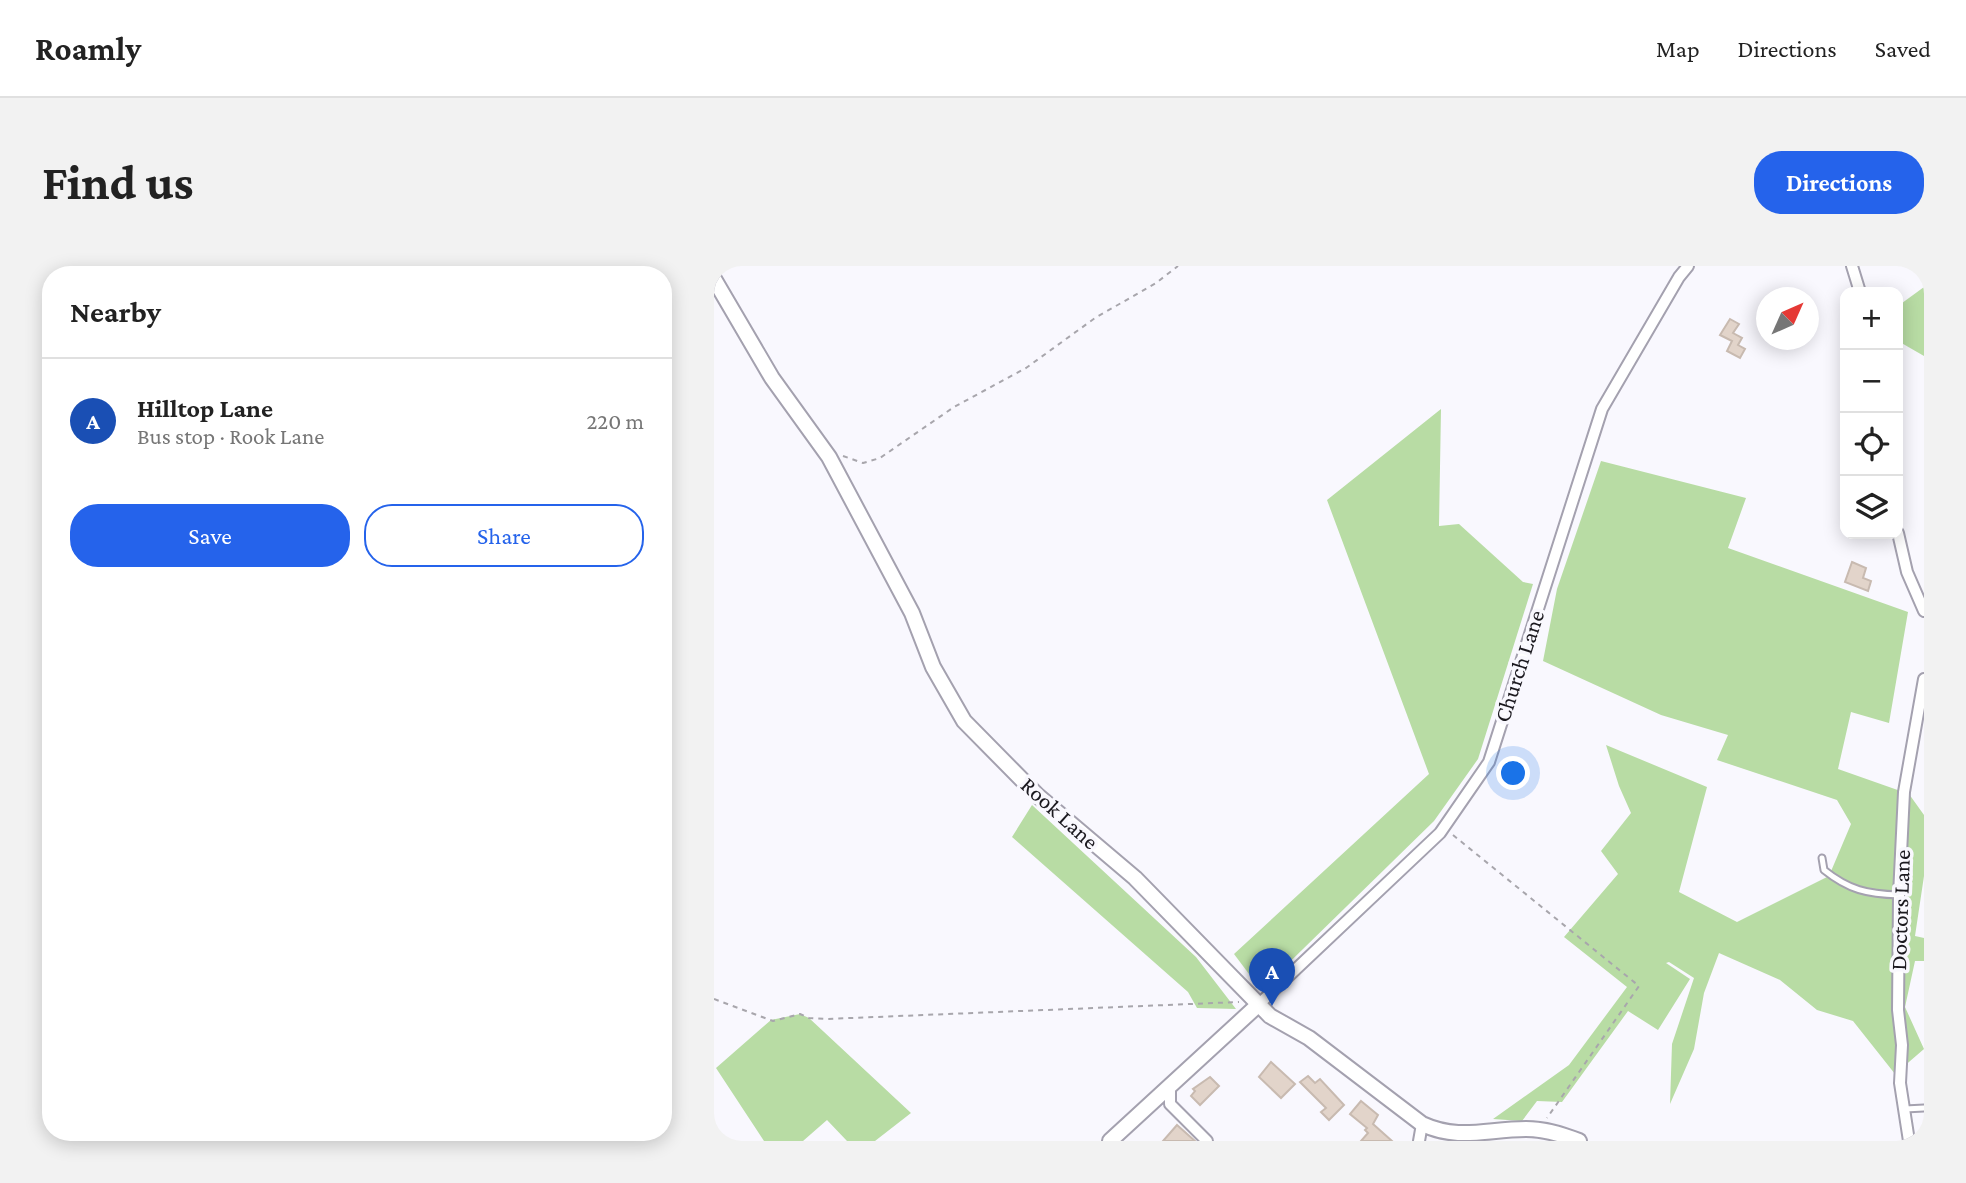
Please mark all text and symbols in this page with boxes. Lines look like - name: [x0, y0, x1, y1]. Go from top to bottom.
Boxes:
- text: Roamly: [35, 30, 141, 67]
- text: Map: [1656, 35, 1700, 62]
- text: Directions: [1738, 35, 1837, 62]
- text: Saved: [1875, 35, 1931, 62]
- button: Directions: [1754, 151, 1924, 214]
- text: Find us: [42, 155, 194, 210]
- north arrow: [1756, 287, 1819, 350]
- map controls: [1840, 287, 1903, 539]
- button: +: [1840, 287, 1903, 350]
- text: Nearby: [70, 295, 161, 328]
- button: −: [1840, 350, 1903, 413]
- text: Hilltop Lane: [137, 394, 273, 423]
- text: A: [86, 408, 100, 434]
- text: 220 m: [586, 408, 644, 434]
- button: locate: [1840, 413, 1903, 476]
- text: Bus stop · Rook Lane: [137, 423, 324, 449]
- button: layers: [1840, 476, 1903, 539]
- button: Save: [70, 504, 350, 567]
- button: Share: [364, 504, 644, 567]
- street label: Church Lane: [1489, 607, 1549, 725]
- your location: [1496, 756, 1530, 790]
- street label: Rook Lane: [1016, 771, 1104, 855]
- street label: Doctors Lane: [1885, 849, 1915, 971]
- pin: A: [1249, 948, 1295, 1006]

